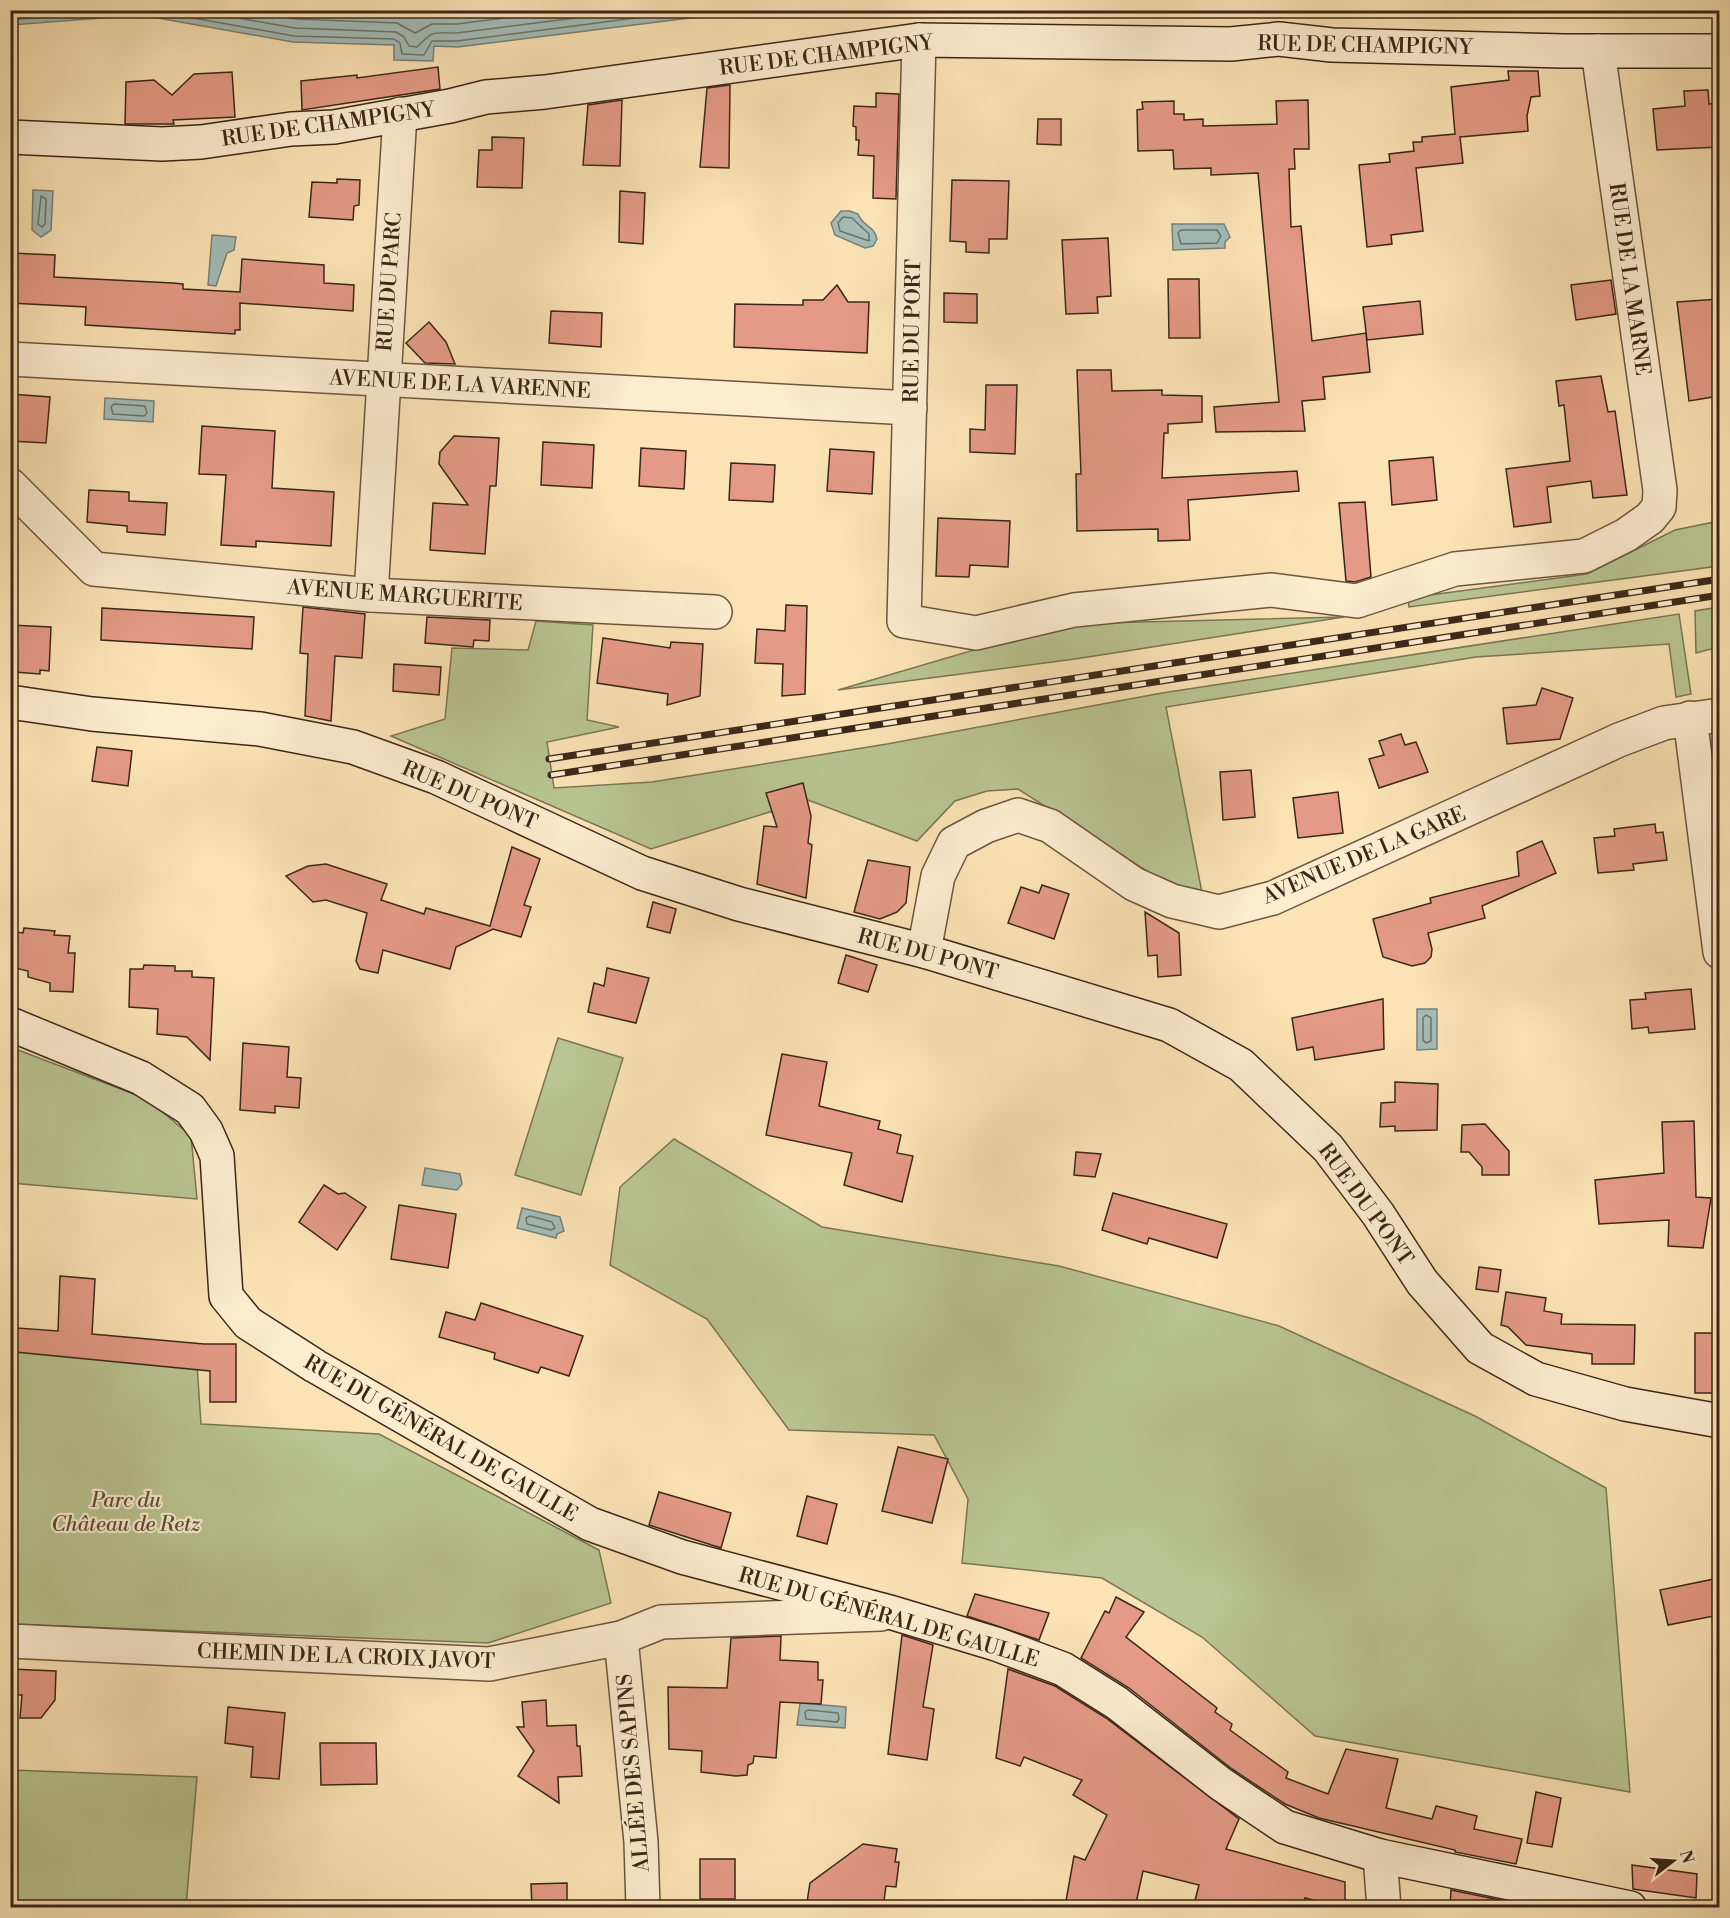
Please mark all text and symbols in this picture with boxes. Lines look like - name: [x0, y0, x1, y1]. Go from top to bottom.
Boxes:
- street label: RUE DE CHAMPIGNY: [718, 30, 936, 82]
- street label: RUE DE CHAMPIGNY: [1257, 31, 1474, 61]
- street label: RUE DE CHAMPIGNY: [220, 97, 438, 153]
- street label: RUE DE LA MARNE: [1603, 181, 1655, 377]
- street label: RUE DU PARC: [372, 212, 408, 353]
- street label: RUE DU PORT: [899, 259, 927, 403]
- street label: AVENUE DE LA VARENNE: [328, 365, 591, 405]
- street label: AVENUE MARGUERITE: [285, 575, 524, 617]
- street label: RUE DU PONT: [398, 756, 542, 836]
- street label: AVENUE DE LA GARE: [1258, 801, 1470, 911]
- street label: RUE DU PONT: [854, 924, 1001, 986]
- street label: RUE DU PONT: [1312, 1138, 1418, 1271]
- street label: RUE DU GÉNÉRAL DE GAULLE: [299, 1348, 583, 1528]
- park label: Parc du Château de Retz: [51, 1488, 201, 1538]
- street label: RUE DU GÉNÉRAL DE GAULLE: [735, 1561, 1043, 1673]
- street label: CHEMIN DE LA CROIX JAVOT: [196, 1639, 496, 1675]
- street label: ALLÉE DES SAPINS: [610, 1673, 656, 1874]
- north arrow: [1643, 1831, 1703, 1891]
- text: N: [1675, 1848, 1698, 1866]

